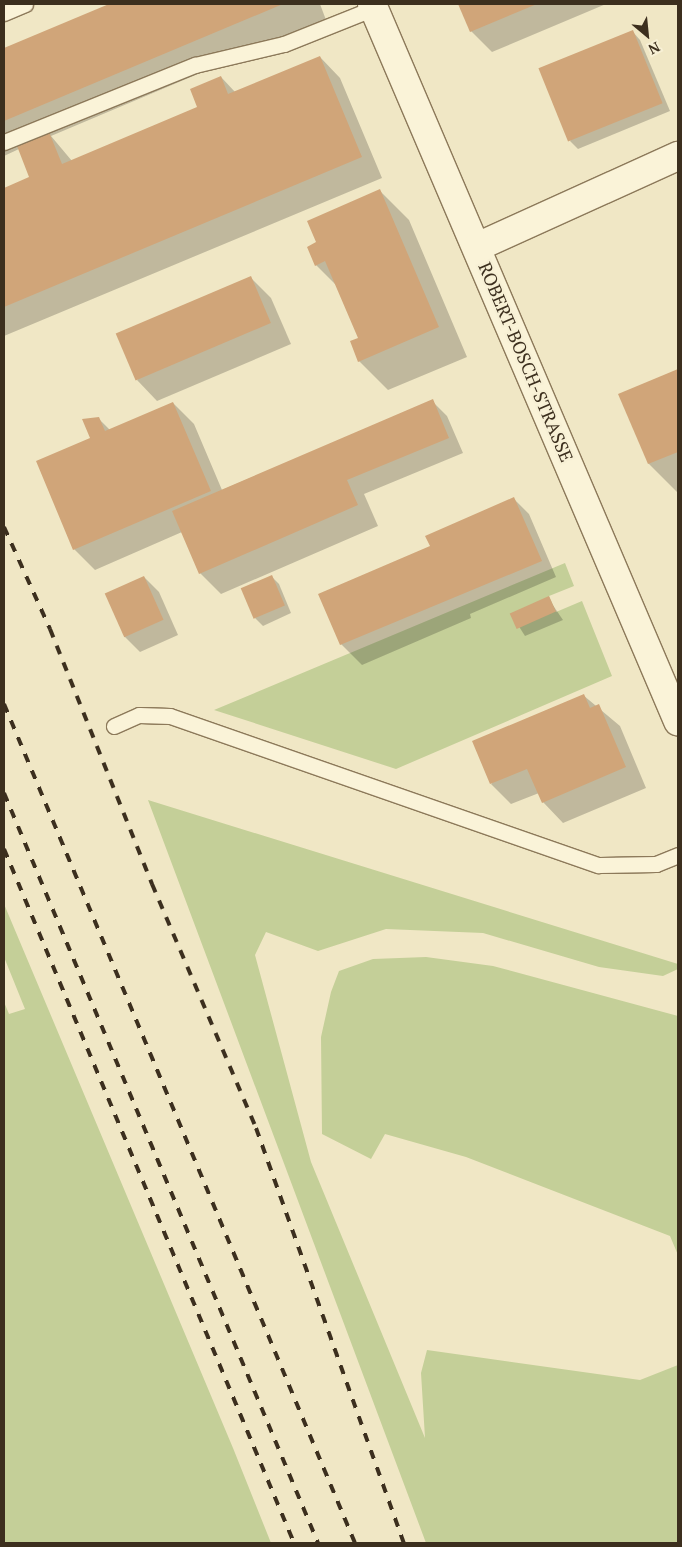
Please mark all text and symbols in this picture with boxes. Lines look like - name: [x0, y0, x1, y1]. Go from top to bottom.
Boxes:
- north arrow: [622, 10, 672, 60]
- text: N: [645, 38, 663, 60]
- street label: ROBERT-BOSCH-STRASSE: [474, 259, 578, 465]

